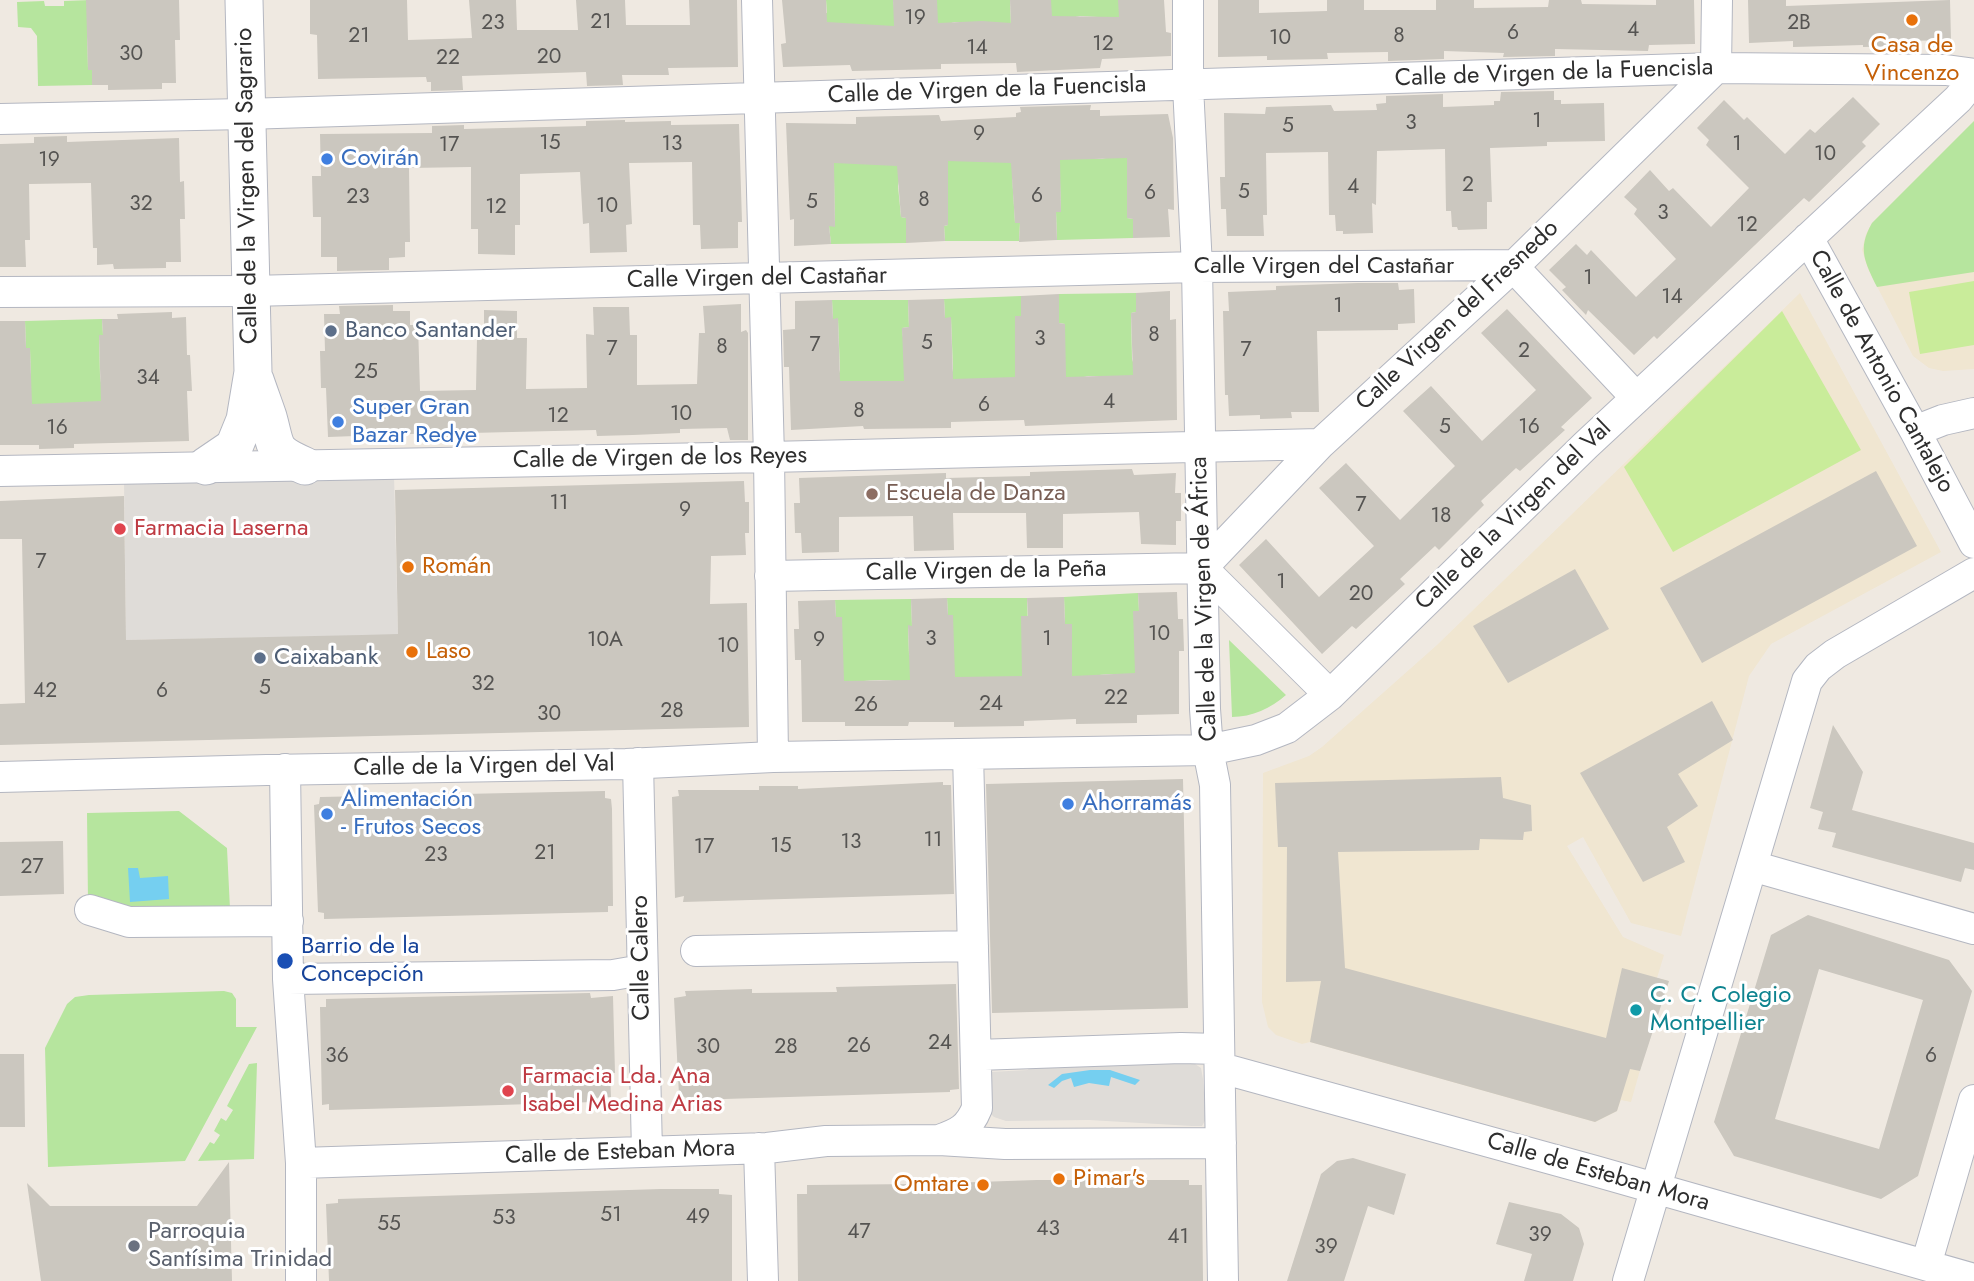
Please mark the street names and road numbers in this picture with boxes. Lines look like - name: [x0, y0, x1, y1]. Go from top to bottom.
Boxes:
- street label: Calle de la Virgen del Sagrario: [231, 28, 265, 344]
- street label: Calle de Virgen de la Fuencisla: [1394, 54, 1714, 94]
- street label: Calle de Virgen de la Fuencisla: [827, 71, 1147, 111]
- street label: Calle Virgen del Fresnedo: [1351, 215, 1565, 417]
- street label: Calle de Antonio Cantalejo: [1802, 246, 1960, 498]
- street label: Calle Virgen del Castañar: [1194, 253, 1454, 281]
- street label: Calle Virgen del Castañar: [627, 262, 887, 296]
- street label: Calle de la Virgen del Val: [1410, 415, 1618, 617]
- street label: Calle de Virgen de los Reyes: [513, 442, 807, 476]
- street label: Calle de la Virgen de África: [1186, 456, 1224, 742]
- street label: Calle Virgen de la Peña: [865, 556, 1107, 588]
- street label: Calle de la Virgen del Val: [353, 750, 615, 784]
- street label: Calle Calero: [627, 895, 657, 1021]
- street label: Calle de Esteban Mora: [1483, 1127, 1713, 1219]
- street label: Calle de Esteban Mora: [504, 1135, 736, 1171]

